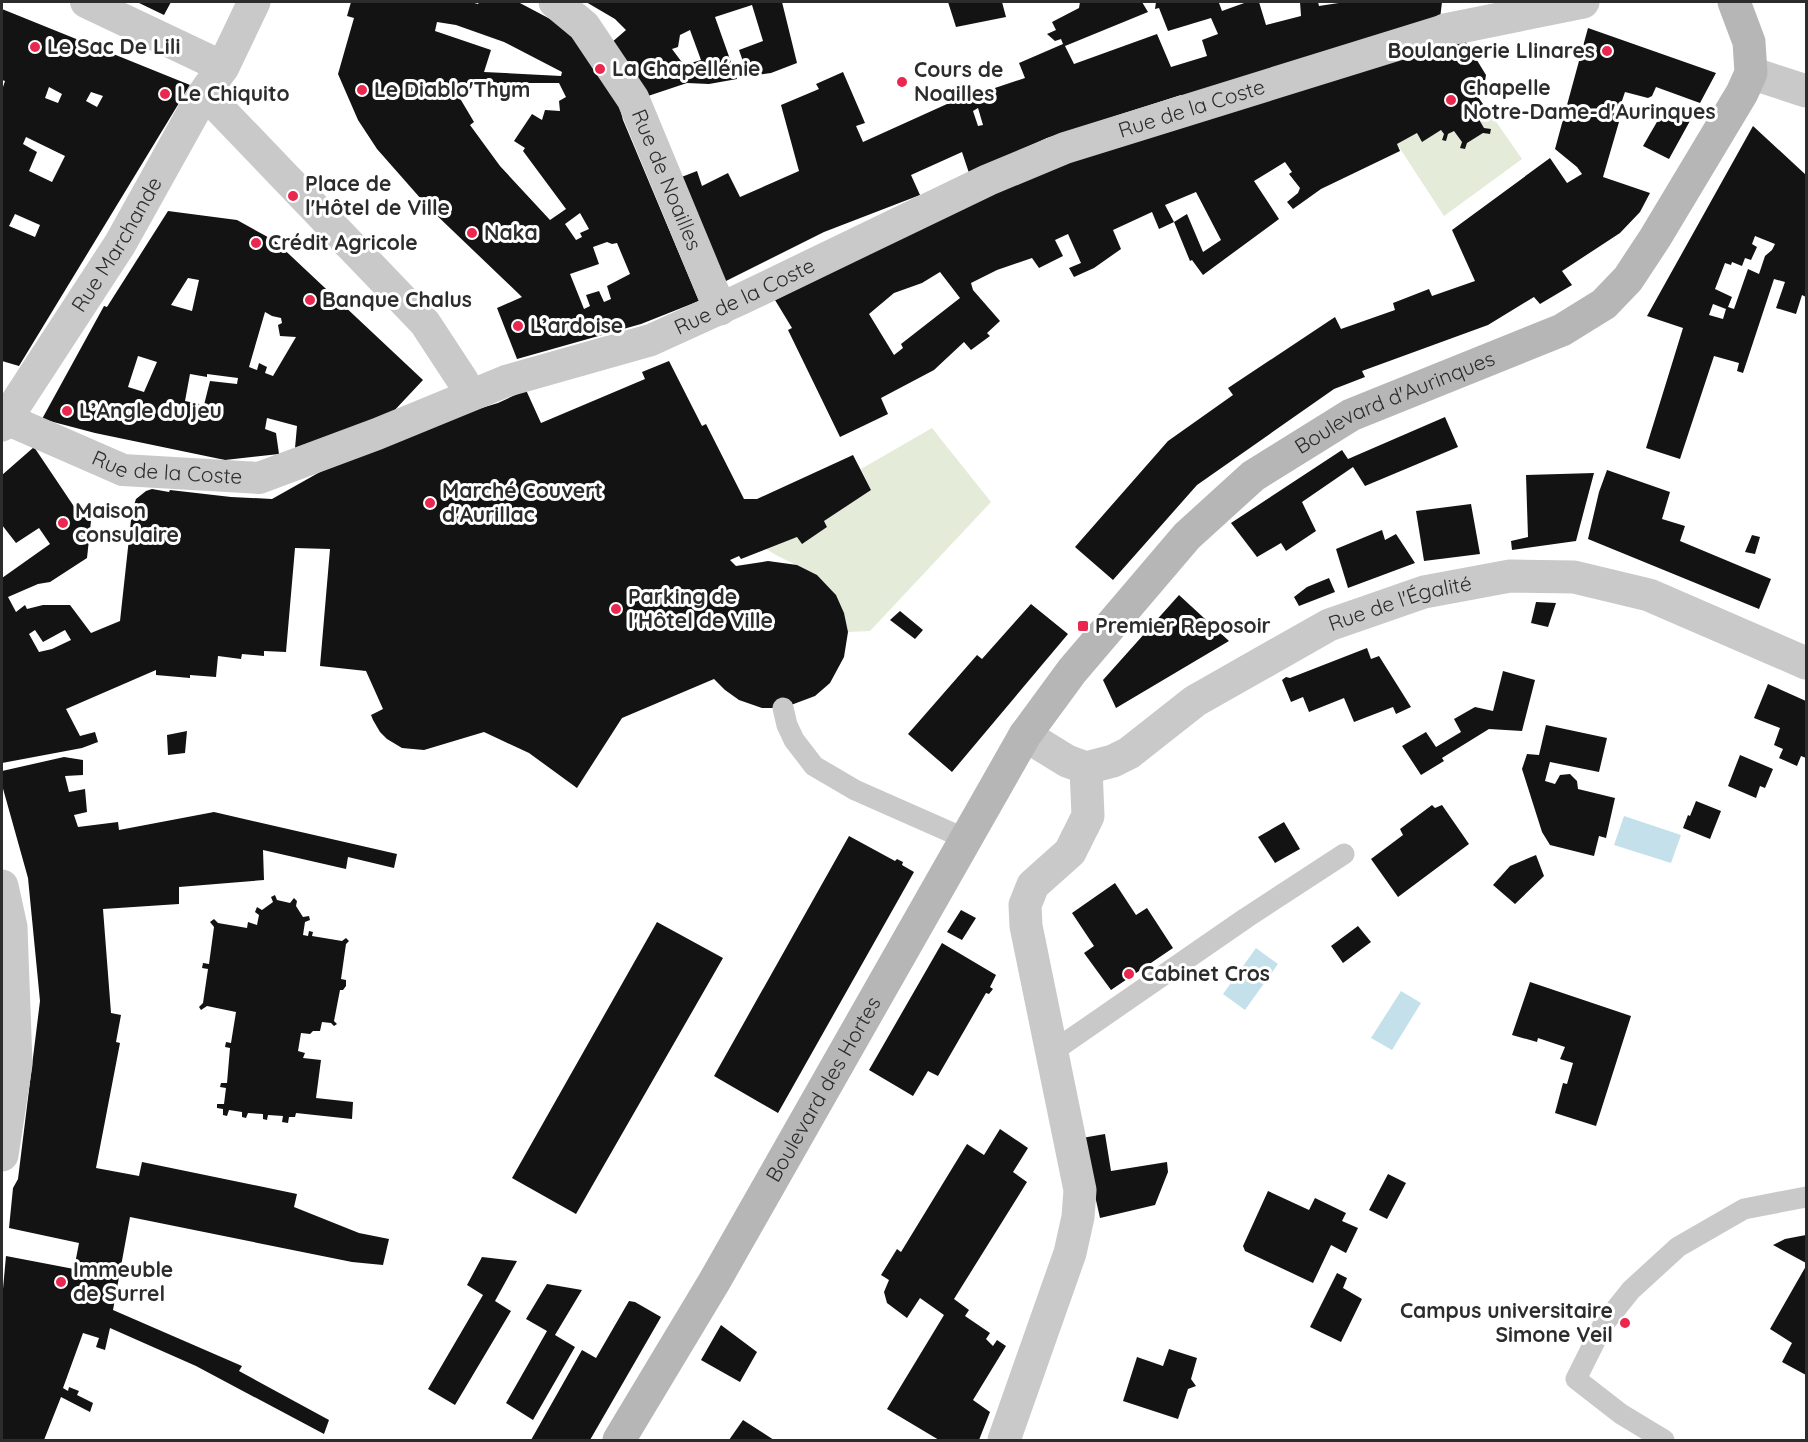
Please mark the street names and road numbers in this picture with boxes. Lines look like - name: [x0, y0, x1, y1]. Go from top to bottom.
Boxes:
- street label: Rue de la Coste: [1115, 73, 1268, 143]
- street label: Rue de Noailles: [627, 105, 708, 254]
- street label: Rue Marchande: [65, 172, 167, 317]
- street label: Rue de la Coste: [670, 252, 819, 340]
- street label: Boulevard d'Aurinques: [1289, 344, 1498, 459]
- street label: Rue de la Coste: [88, 444, 243, 489]
- street label: Rue de l'Égalité: [1325, 569, 1474, 636]
- street label: Boulevard des Hortes: [760, 991, 886, 1186]

